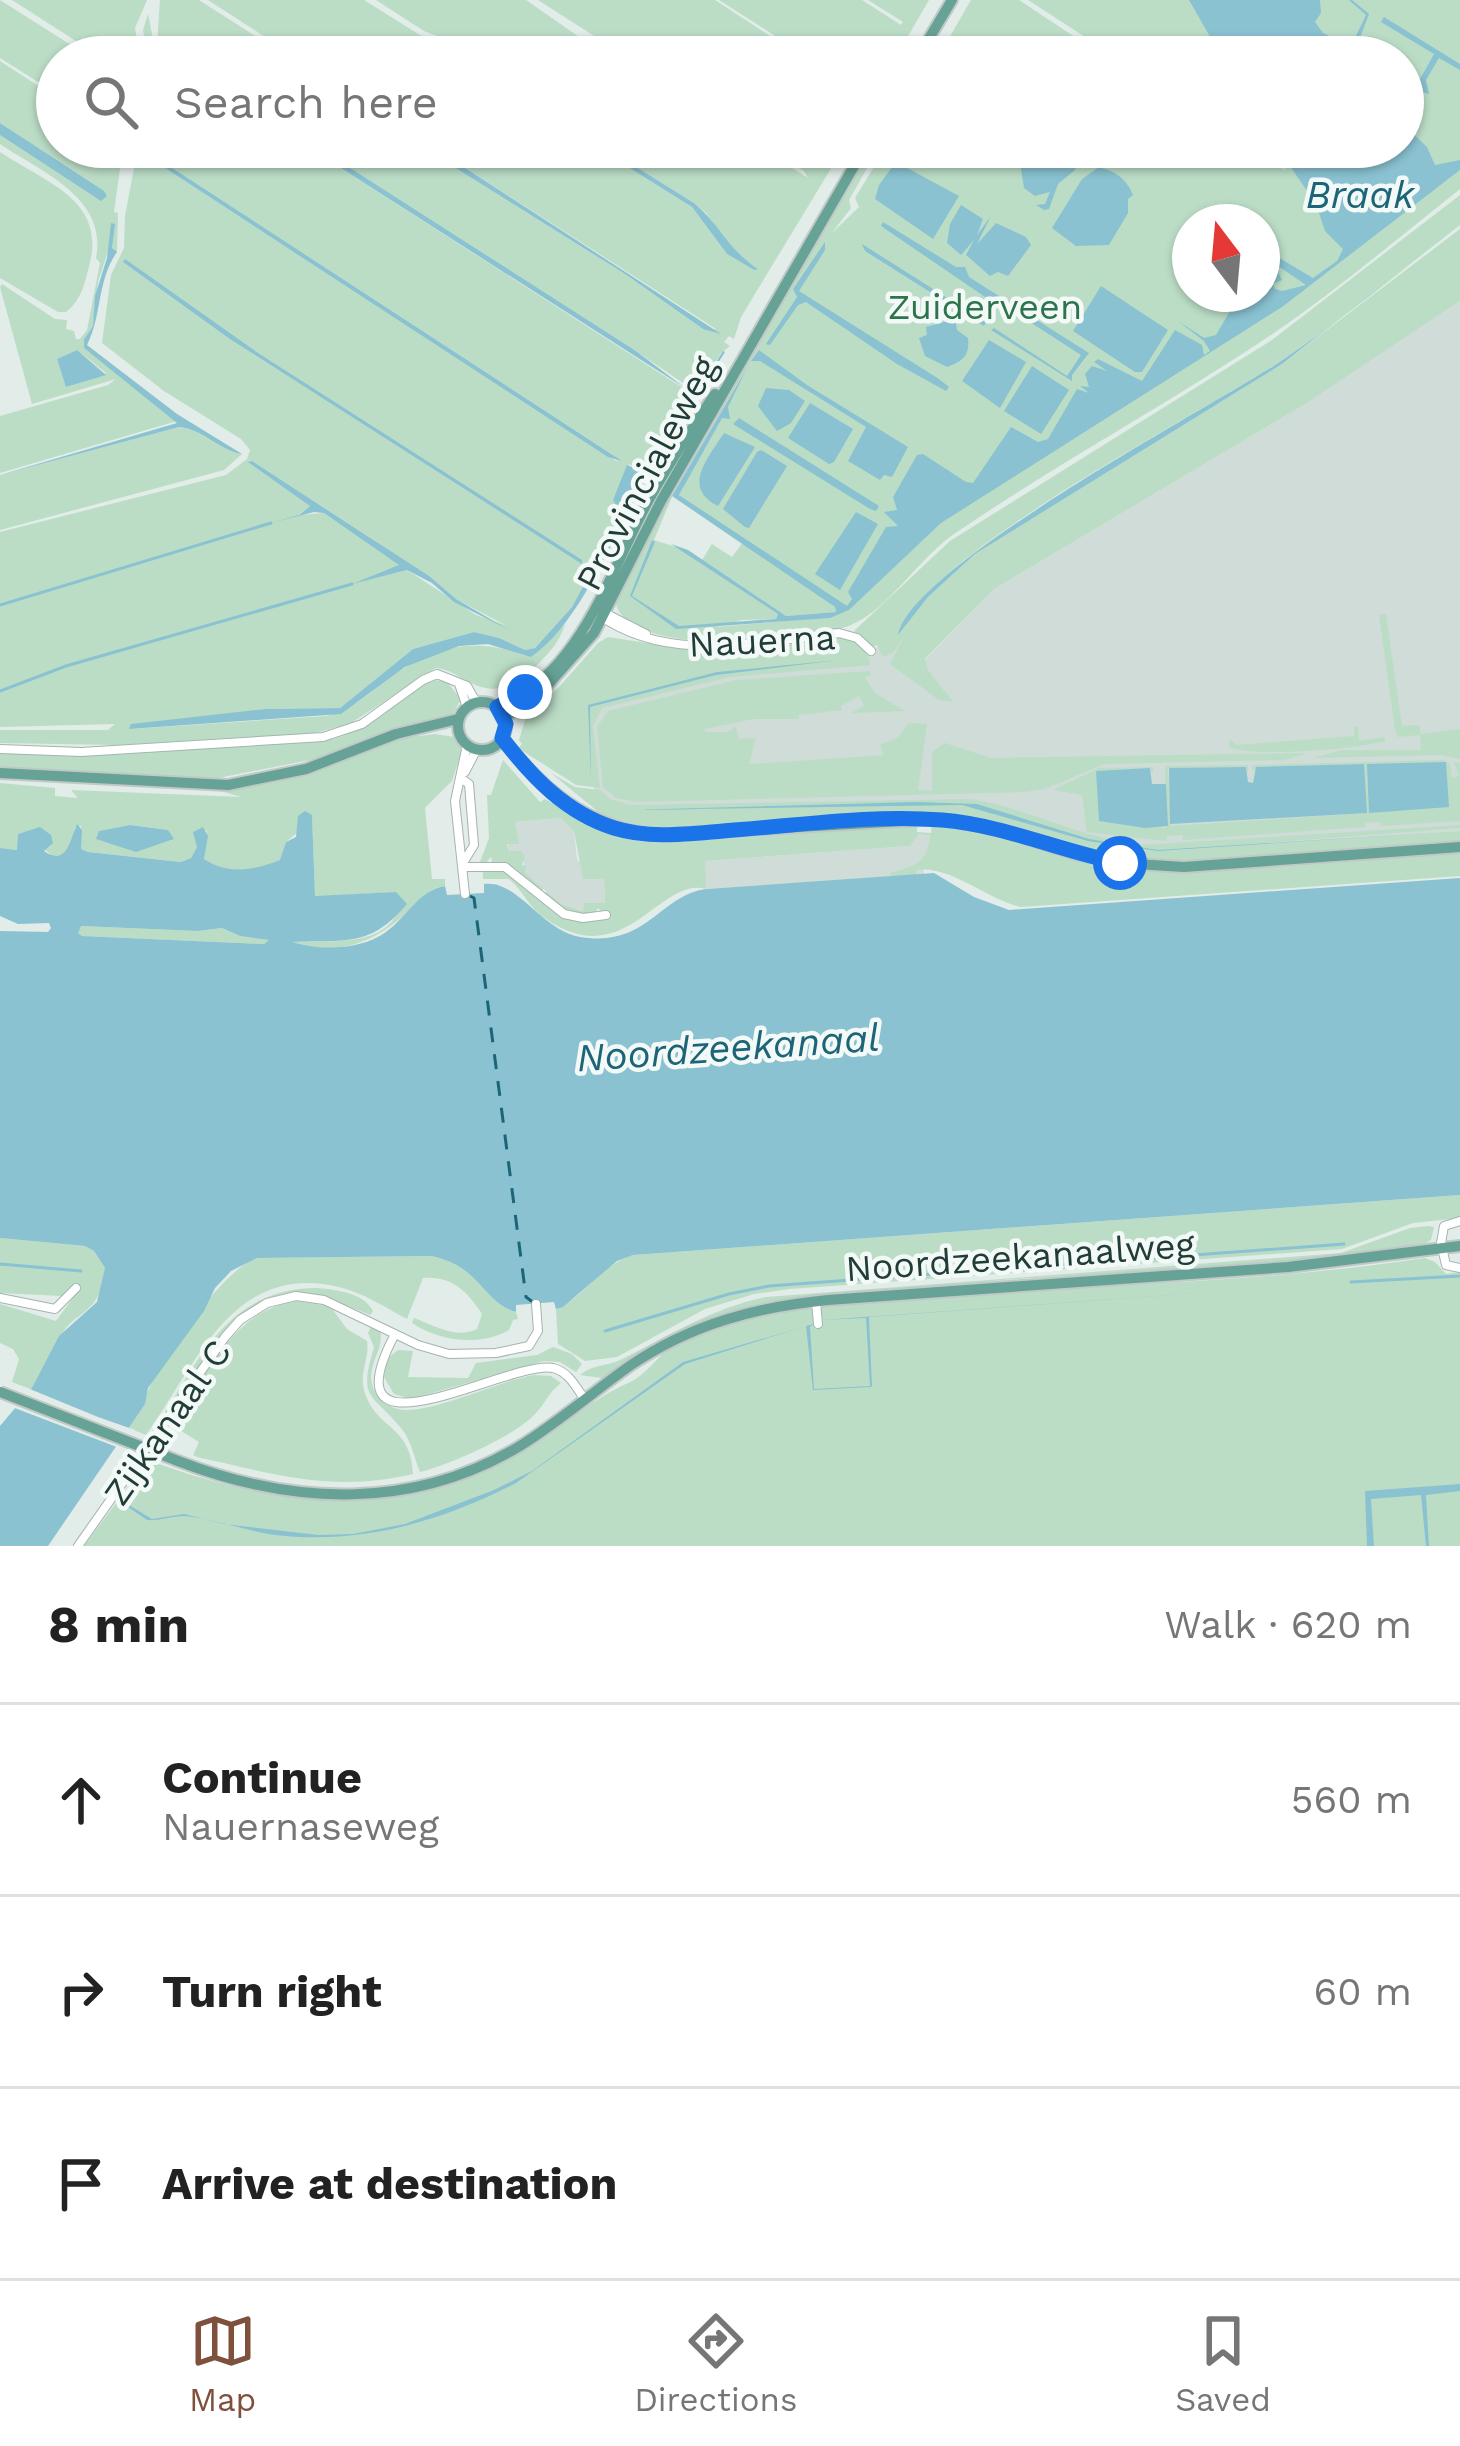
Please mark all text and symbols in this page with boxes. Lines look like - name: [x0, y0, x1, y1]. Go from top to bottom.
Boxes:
- search box: [36, 36, 1424, 168]
- icon: search: [78, 69, 144, 135]
- text: Search here: [174, 76, 438, 129]
- water label: Braak: [1306, 172, 1416, 217]
- north arrow: [1172, 204, 1280, 312]
- park label: Zuiderveen: [888, 286, 1082, 328]
- street label: Provincialeweg: [568, 348, 727, 598]
- street label: Nauerna: [688, 616, 837, 666]
- route end: [498, 665, 552, 719]
- route start: [1093, 836, 1147, 890]
- water label: Noordzeekanaal: [575, 1014, 881, 1081]
- street label: Noordzeekanaalweg: [844, 1224, 1197, 1290]
- street label: Zijkanaal C: [96, 1332, 240, 1513]
- text: 8 min: [48, 1595, 189, 1654]
- text: Walk · 620 m: [1164, 1602, 1412, 1647]
- text: Continue: [162, 1751, 362, 1804]
- icon: ahead: [48, 1767, 114, 1833]
- text: 560 m: [1291, 1777, 1412, 1822]
- text: Nauernaseweg: [162, 1804, 439, 1849]
- icon: right: [48, 1959, 114, 2025]
- text: Turn right: [162, 1965, 382, 2018]
- text: 60 m: [1314, 1969, 1412, 2014]
- icon: arrive: [48, 2151, 114, 2217]
- text: Arrive at destination: [162, 2157, 617, 2210]
- tab: Map: [189, 2308, 256, 2419]
- tab: Directions: [634, 2308, 797, 2419]
- tab: Saved: [1175, 2308, 1271, 2419]

